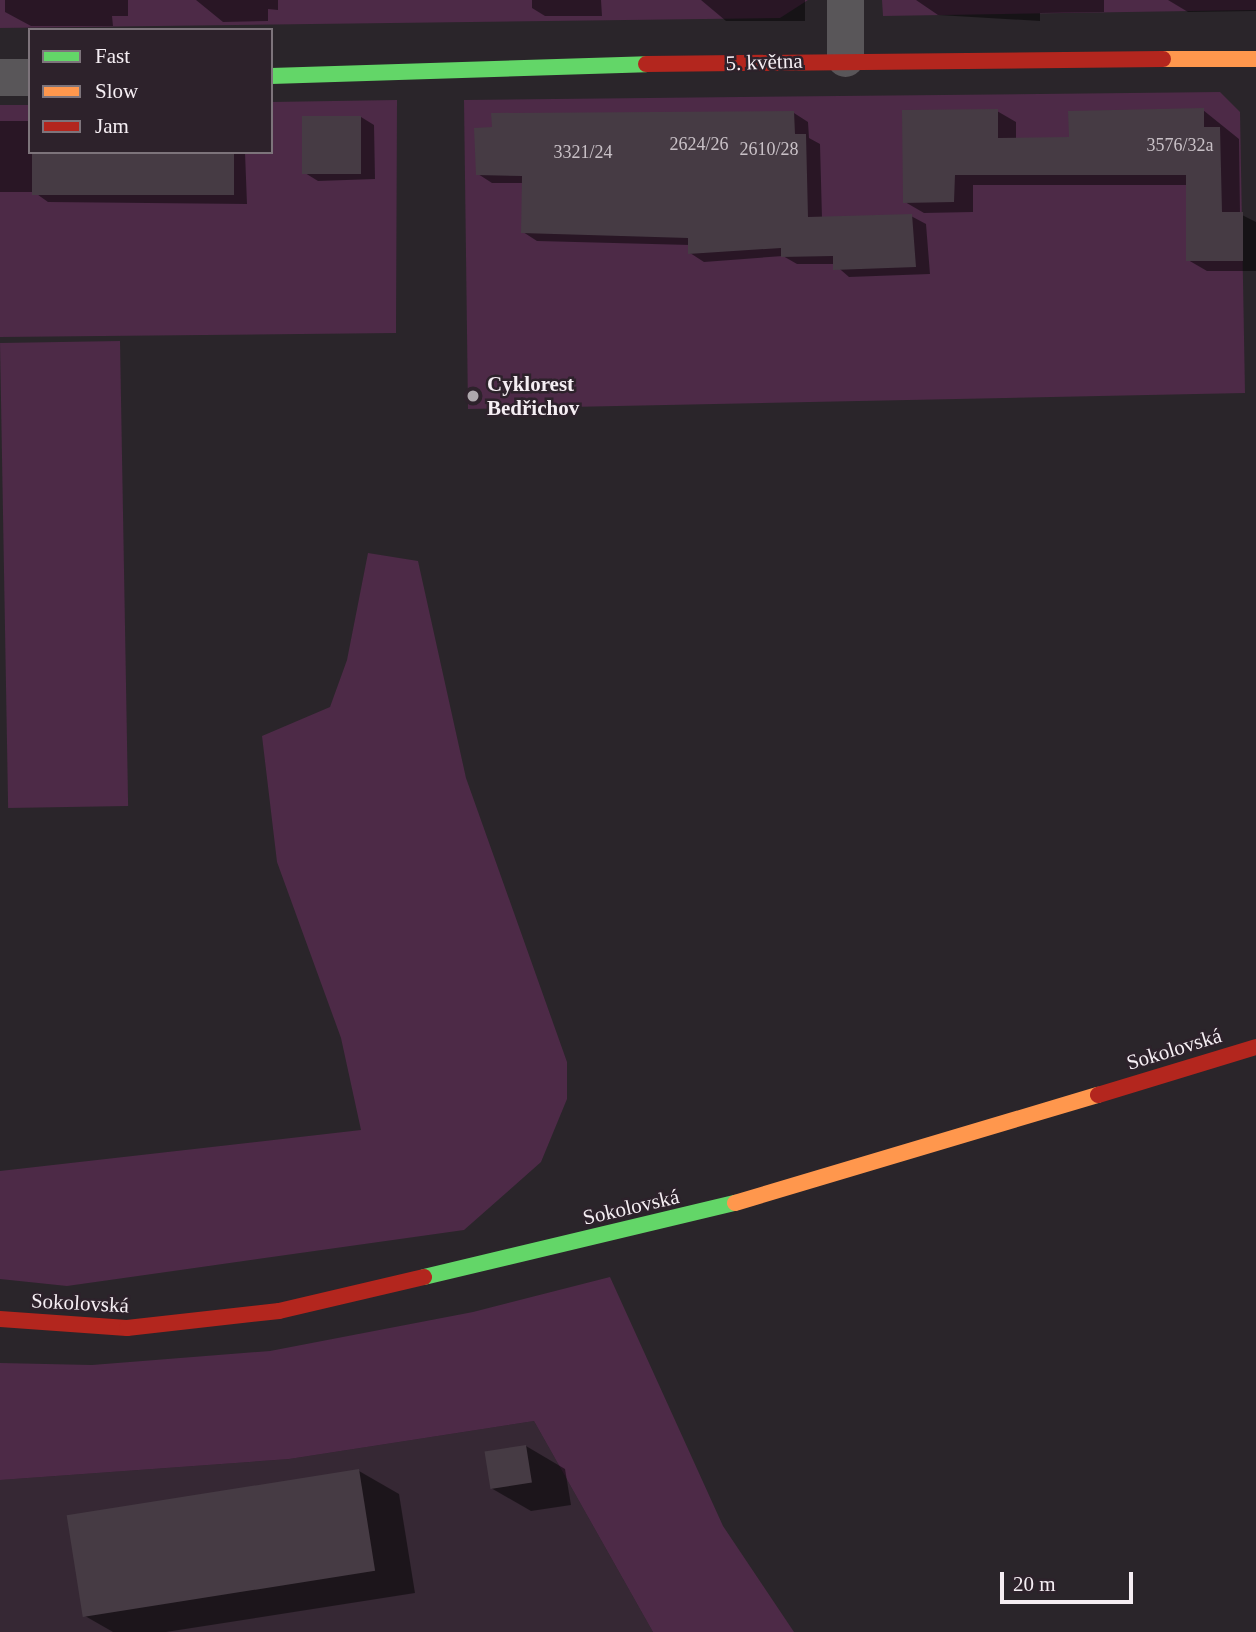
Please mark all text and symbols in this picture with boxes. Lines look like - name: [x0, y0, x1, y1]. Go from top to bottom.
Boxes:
- legend: [28, 28, 273, 154]
- text: Fast: [95, 44, 130, 68]
- street label: 5. května: [725, 48, 803, 76]
- text: Slow: [95, 79, 138, 103]
- text: Jam: [95, 114, 129, 138]
- house number: 2624/26: [669, 133, 729, 155]
- house number: 3576/32a: [1147, 134, 1213, 156]
- house number: 2610/28: [739, 138, 799, 160]
- house number: 3321/24: [553, 141, 613, 163]
- place label: Cyklorest Bedřichov: [487, 371, 579, 421]
- marker: Cyklorest Bedřichov: [465, 388, 481, 404]
- street label: Sokolovská: [1123, 1023, 1225, 1075]
- street label: Sokolovská: [580, 1184, 682, 1230]
- street label: Sokolovská: [30, 1288, 130, 1318]
- scale bar: [1004, 1558, 1137, 1602]
- text: 20 m: [1013, 1572, 1056, 1596]

